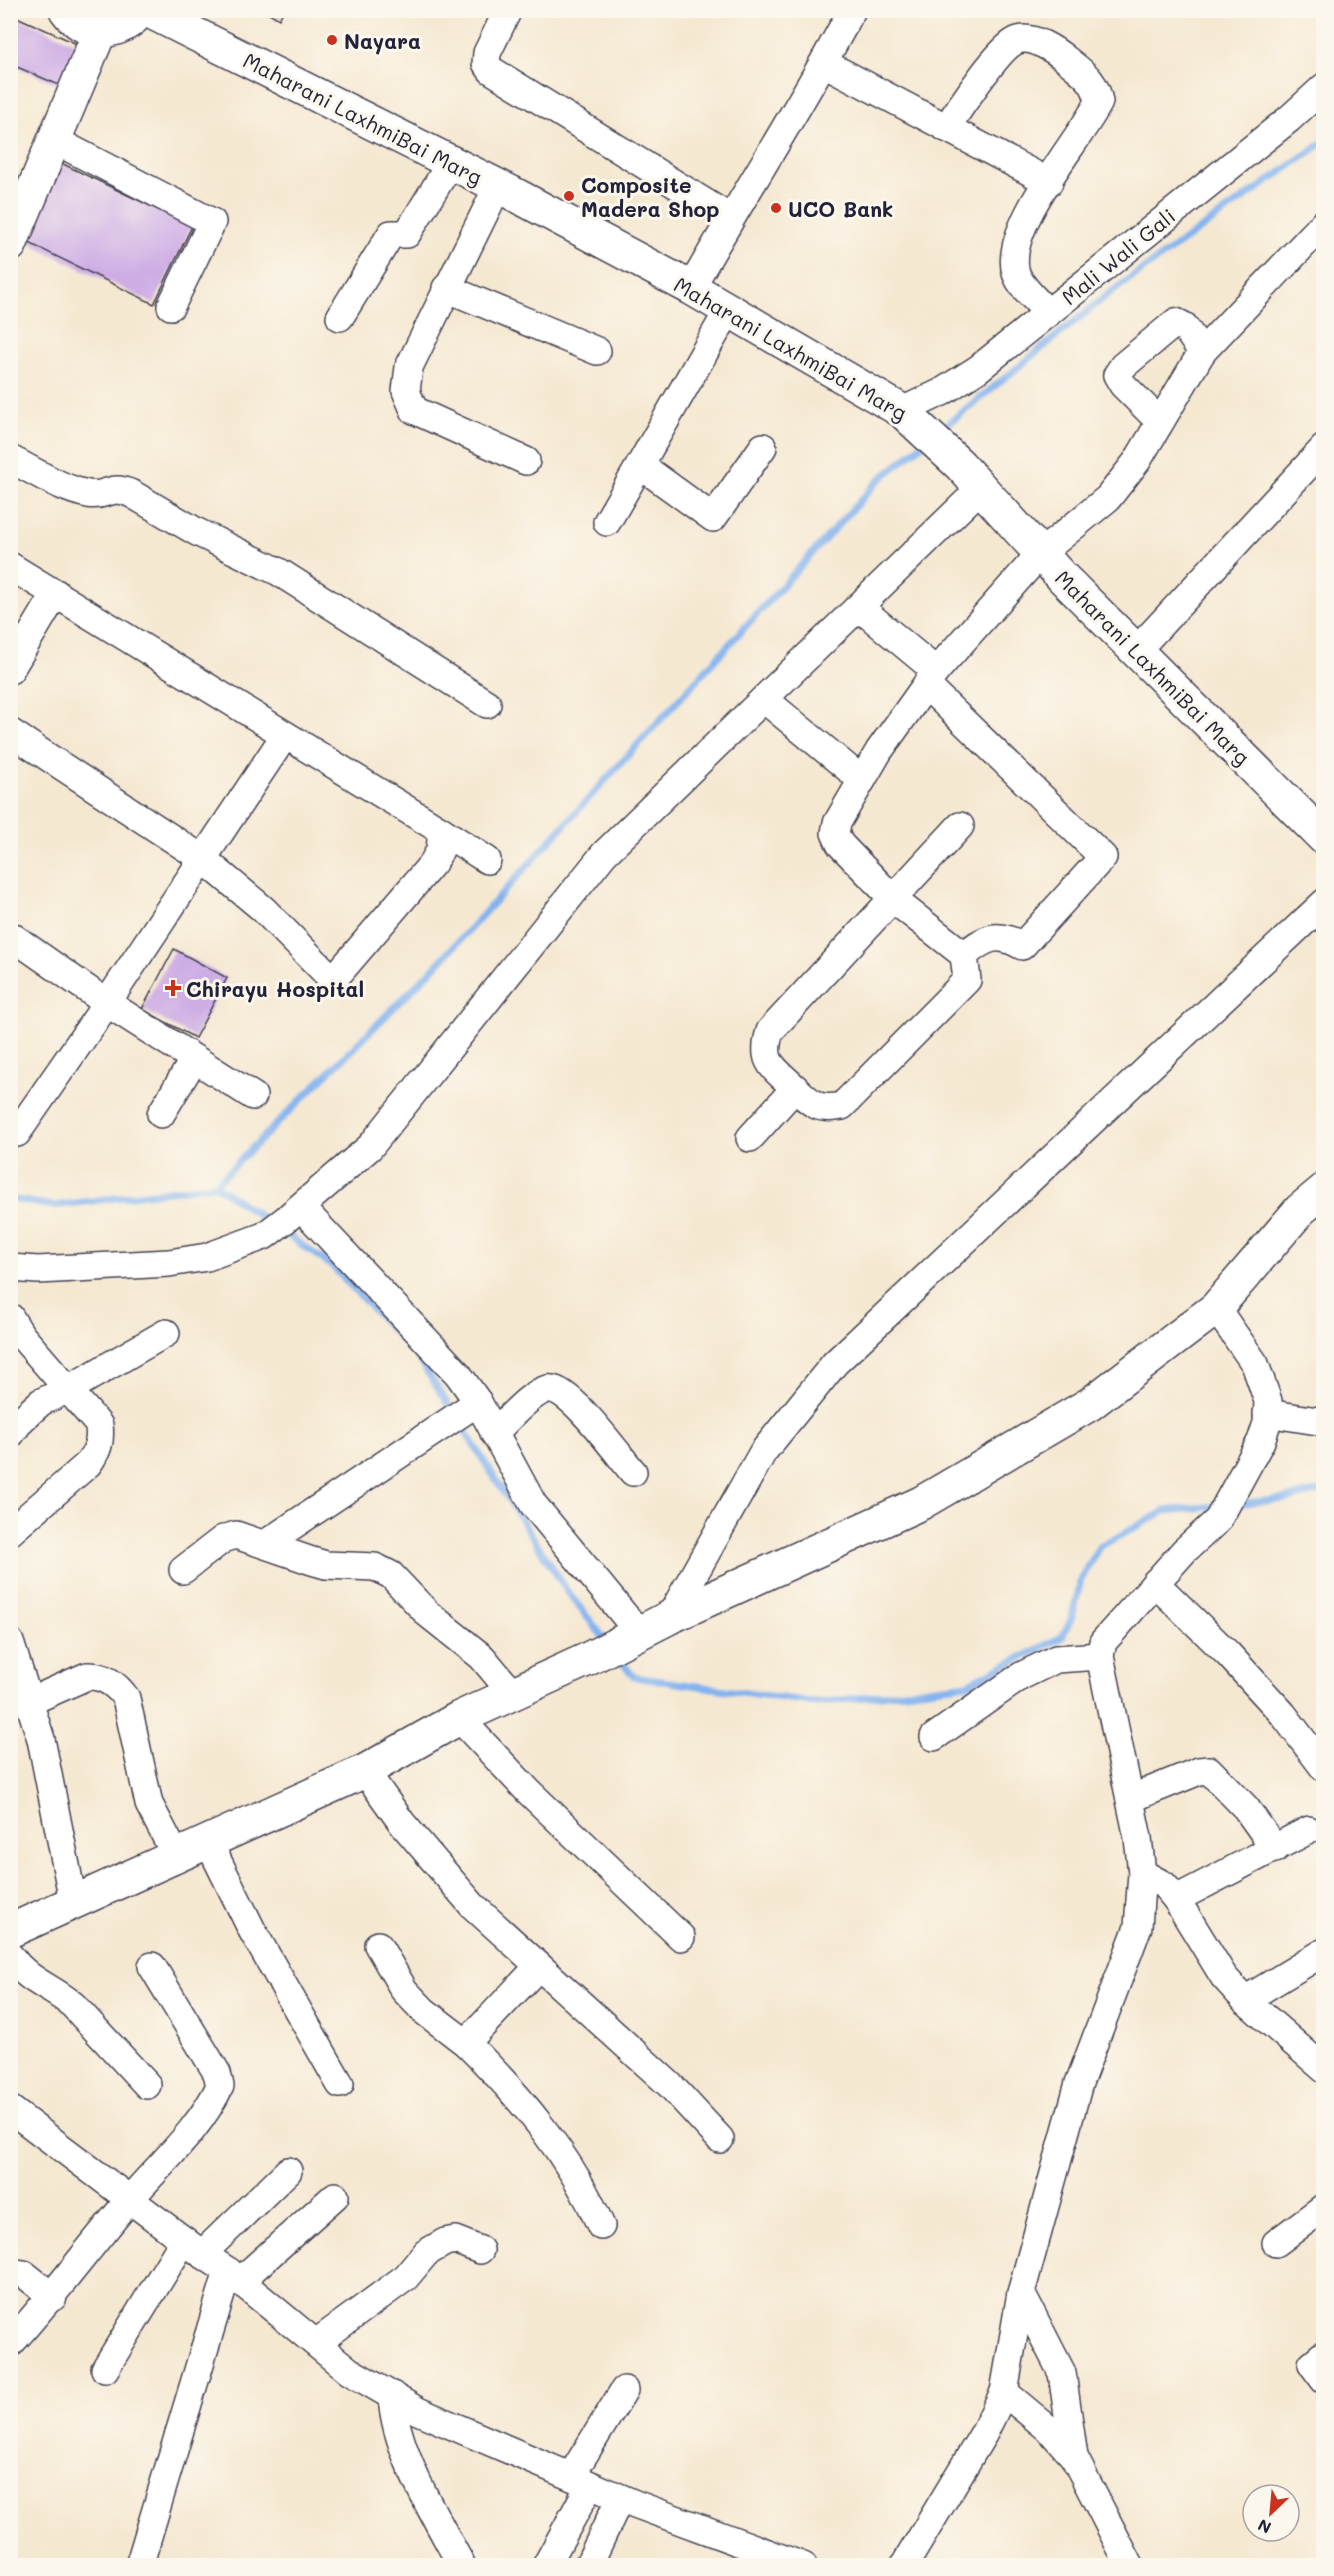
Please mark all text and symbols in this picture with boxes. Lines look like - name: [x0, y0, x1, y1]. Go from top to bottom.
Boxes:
- place label: Nayara: [344, 27, 421, 55]
- marker: Nayara: [325, 33, 339, 47]
- street label: Maharani LaxhmiBai Marg: [239, 46, 487, 190]
- place label: Composite Madera Shop: [581, 171, 719, 222]
- marker: Composite Madera Shop: [562, 189, 576, 203]
- place label: UCO Bank: [788, 195, 893, 222]
- marker: UCO Bank: [769, 201, 783, 215]
- street label: Mali Wali Gali: [1056, 202, 1180, 310]
- street label: Maharani LaxhmiBai Marg: [670, 270, 912, 426]
- street label: Maharani LaxhmiBai Marg: [1050, 564, 1256, 770]
- place label: Chirayu Hospital: [186, 975, 364, 1003]
- marker: Chirayu Hospital: [164, 979, 182, 997]
- north arrow: [1241, 2483, 1301, 2543]
- text: N: [1254, 2515, 1274, 2539]

